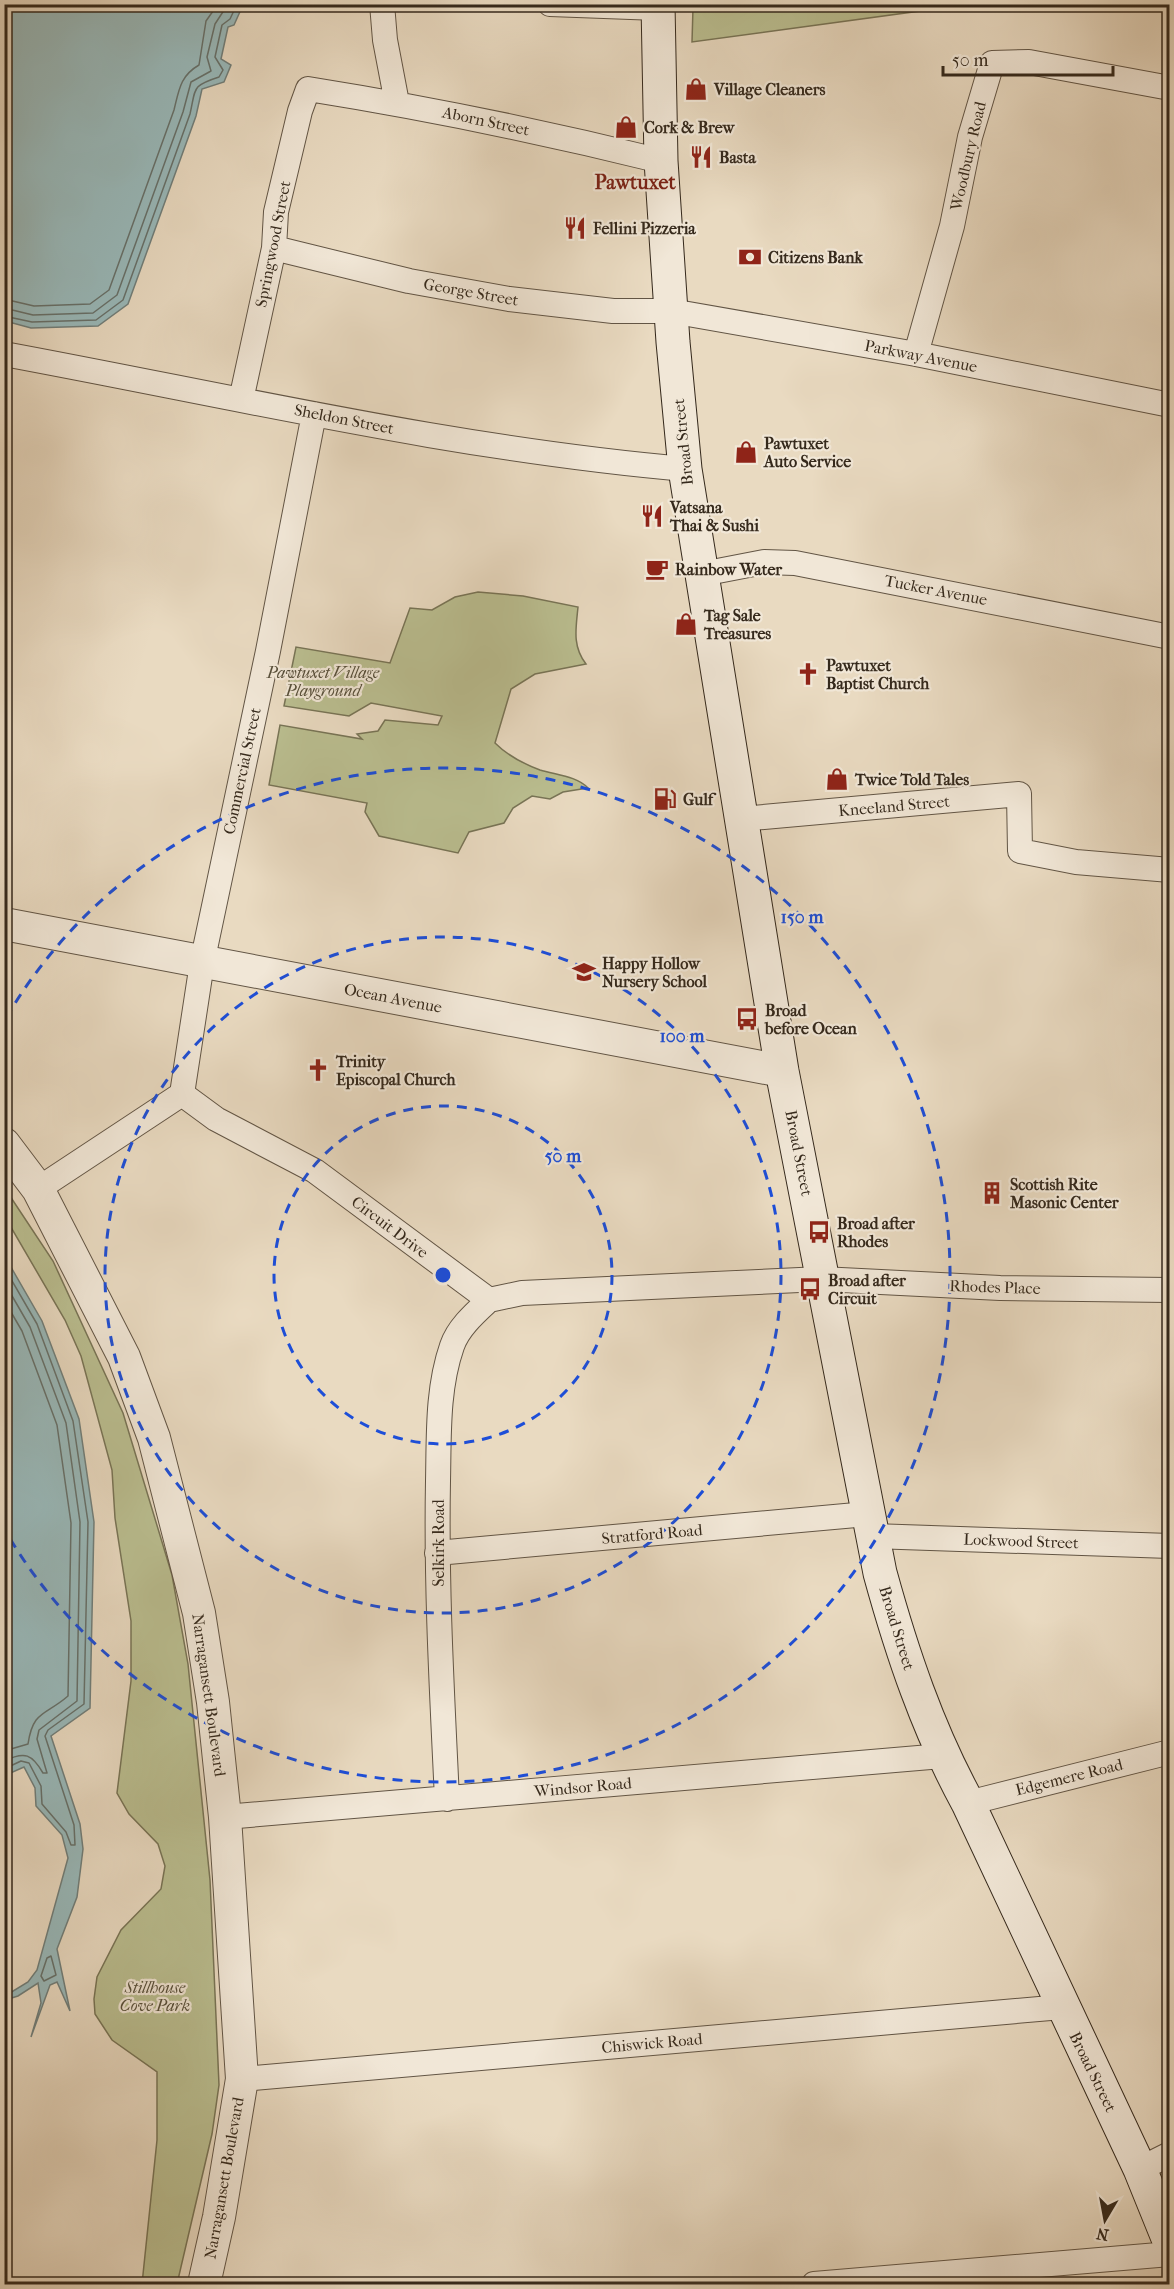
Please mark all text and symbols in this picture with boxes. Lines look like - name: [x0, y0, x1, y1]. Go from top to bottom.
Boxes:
- scale bar: [943, 39, 1112, 77]
- text: 50 m: [952, 50, 989, 71]
- shop icon: Village Cleaners: [683, 76, 709, 102]
- place label: Village Cleaners: [713, 80, 826, 100]
- street label: Woodbury Road: [946, 99, 990, 213]
- street label: Aborn Street: [440, 102, 532, 140]
- shop icon: Cork & Brew: [613, 114, 639, 140]
- place label: Cork & Brew: [644, 118, 736, 137]
- restaurant icon: Basta: [688, 144, 714, 170]
- place label: Basta: [719, 148, 756, 167]
- district label: Pawtuxet: [594, 171, 676, 194]
- street label: Springwood Street: [251, 179, 295, 309]
- restaurant icon: Fellini Pizzeria: [562, 215, 588, 241]
- place label: Fellini Pizzeria: [592, 219, 696, 238]
- bank icon: Citizens Bank: [737, 244, 763, 270]
- place label: Citizens Bank: [768, 248, 863, 267]
- street label: George Street: [422, 274, 520, 310]
- street label: Parkway Avenue: [863, 336, 979, 376]
- street label: Broad Street: [669, 397, 697, 486]
- street label: Sheldon Street: [293, 400, 396, 438]
- place label: Pawtuxet Auto Service: [763, 434, 851, 471]
- shop icon: Pawtuxet Auto Service: [733, 439, 759, 465]
- place label: Vatsana Thai & Sushi: [669, 498, 759, 535]
- restaurant icon: Vatsana Thai & Sushi: [639, 503, 665, 529]
- cafe icon: Rainbow Water: [644, 556, 670, 582]
- place label: Rainbow Water: [675, 560, 783, 579]
- street label: Tucker Avenue: [883, 571, 989, 609]
- place label: Tag Sale Treasures: [703, 606, 771, 643]
- shop icon: Tag Sale Treasures: [673, 611, 699, 637]
- place label: Pawtuxet Baptist Church: [826, 656, 930, 694]
- church icon: Pawtuxet Baptist Church: [795, 661, 821, 687]
- park label: Pawtuxet Village Playground: [266, 663, 380, 700]
- street label: Commercial Street: [219, 706, 265, 836]
- shop icon: Twice Told Tales: [824, 766, 850, 792]
- place label: Twice Told Tales: [854, 770, 969, 789]
- fuel station icon: Gulf: [652, 786, 678, 812]
- place label: Gulf: [683, 790, 717, 809]
- street label: Kneeland Street: [837, 792, 951, 820]
- text: 150 m: [781, 907, 824, 928]
- place label: Happy Hollow Nursery School: [602, 954, 708, 992]
- school or university icon: Happy Hollow Nursery School: [571, 959, 597, 985]
- street label: Ocean Avenue: [342, 979, 444, 1017]
- place label: Broad before Ocean: [764, 1001, 857, 1038]
- bus stop icon: Broad before Ocean: [734, 1006, 760, 1032]
- text: 100 m: [659, 1026, 706, 1047]
- place label: Trinity Episcopal Church: [335, 1052, 456, 1090]
- church icon: Trinity Episcopal Church: [305, 1057, 331, 1083]
- street label: Broad Street: [781, 1108, 817, 1198]
- text: 50 m: [545, 1146, 582, 1167]
- place label: Scottish Rite Masonic Center: [1009, 1175, 1120, 1212]
- building icon: Scottish Rite Masonic Center: [979, 1180, 1005, 1206]
- street label: Circuit Drive: [348, 1192, 432, 1262]
- place label: Broad after Rhodes: [837, 1214, 916, 1251]
- bus stop icon: Broad after Rhodes: [806, 1219, 832, 1245]
- centre of rings: [433, 1265, 453, 1285]
- place label: Broad after Circuit: [828, 1271, 907, 1308]
- bus stop icon: Broad after Circuit: [797, 1276, 823, 1302]
- street label: Rhodes Place: [949, 1276, 1041, 1298]
- street label: Selkirk Road: [429, 1499, 448, 1587]
- street label: Stratford Road: [601, 1520, 704, 1548]
- street label: Lockwood Street: [963, 1529, 1079, 1553]
- street label: Broad Street: [875, 1584, 919, 1673]
- street label: Narragansett Boulevard: [188, 1612, 230, 1778]
- street label: Edgemere Road: [1013, 1754, 1125, 1799]
- street label: Windsor Road: [532, 1773, 633, 1801]
- park label: Stillhouse Cove Park: [120, 1978, 190, 2015]
- street label: Chiswick Road: [601, 2029, 704, 2057]
- street label: Broad Street: [1065, 2029, 1121, 2116]
- street label: Narragansett Boulevard: [200, 2095, 248, 2260]
- north arrow: [1075, 2190, 1135, 2250]
- text: N: [1094, 2224, 1110, 2245]

